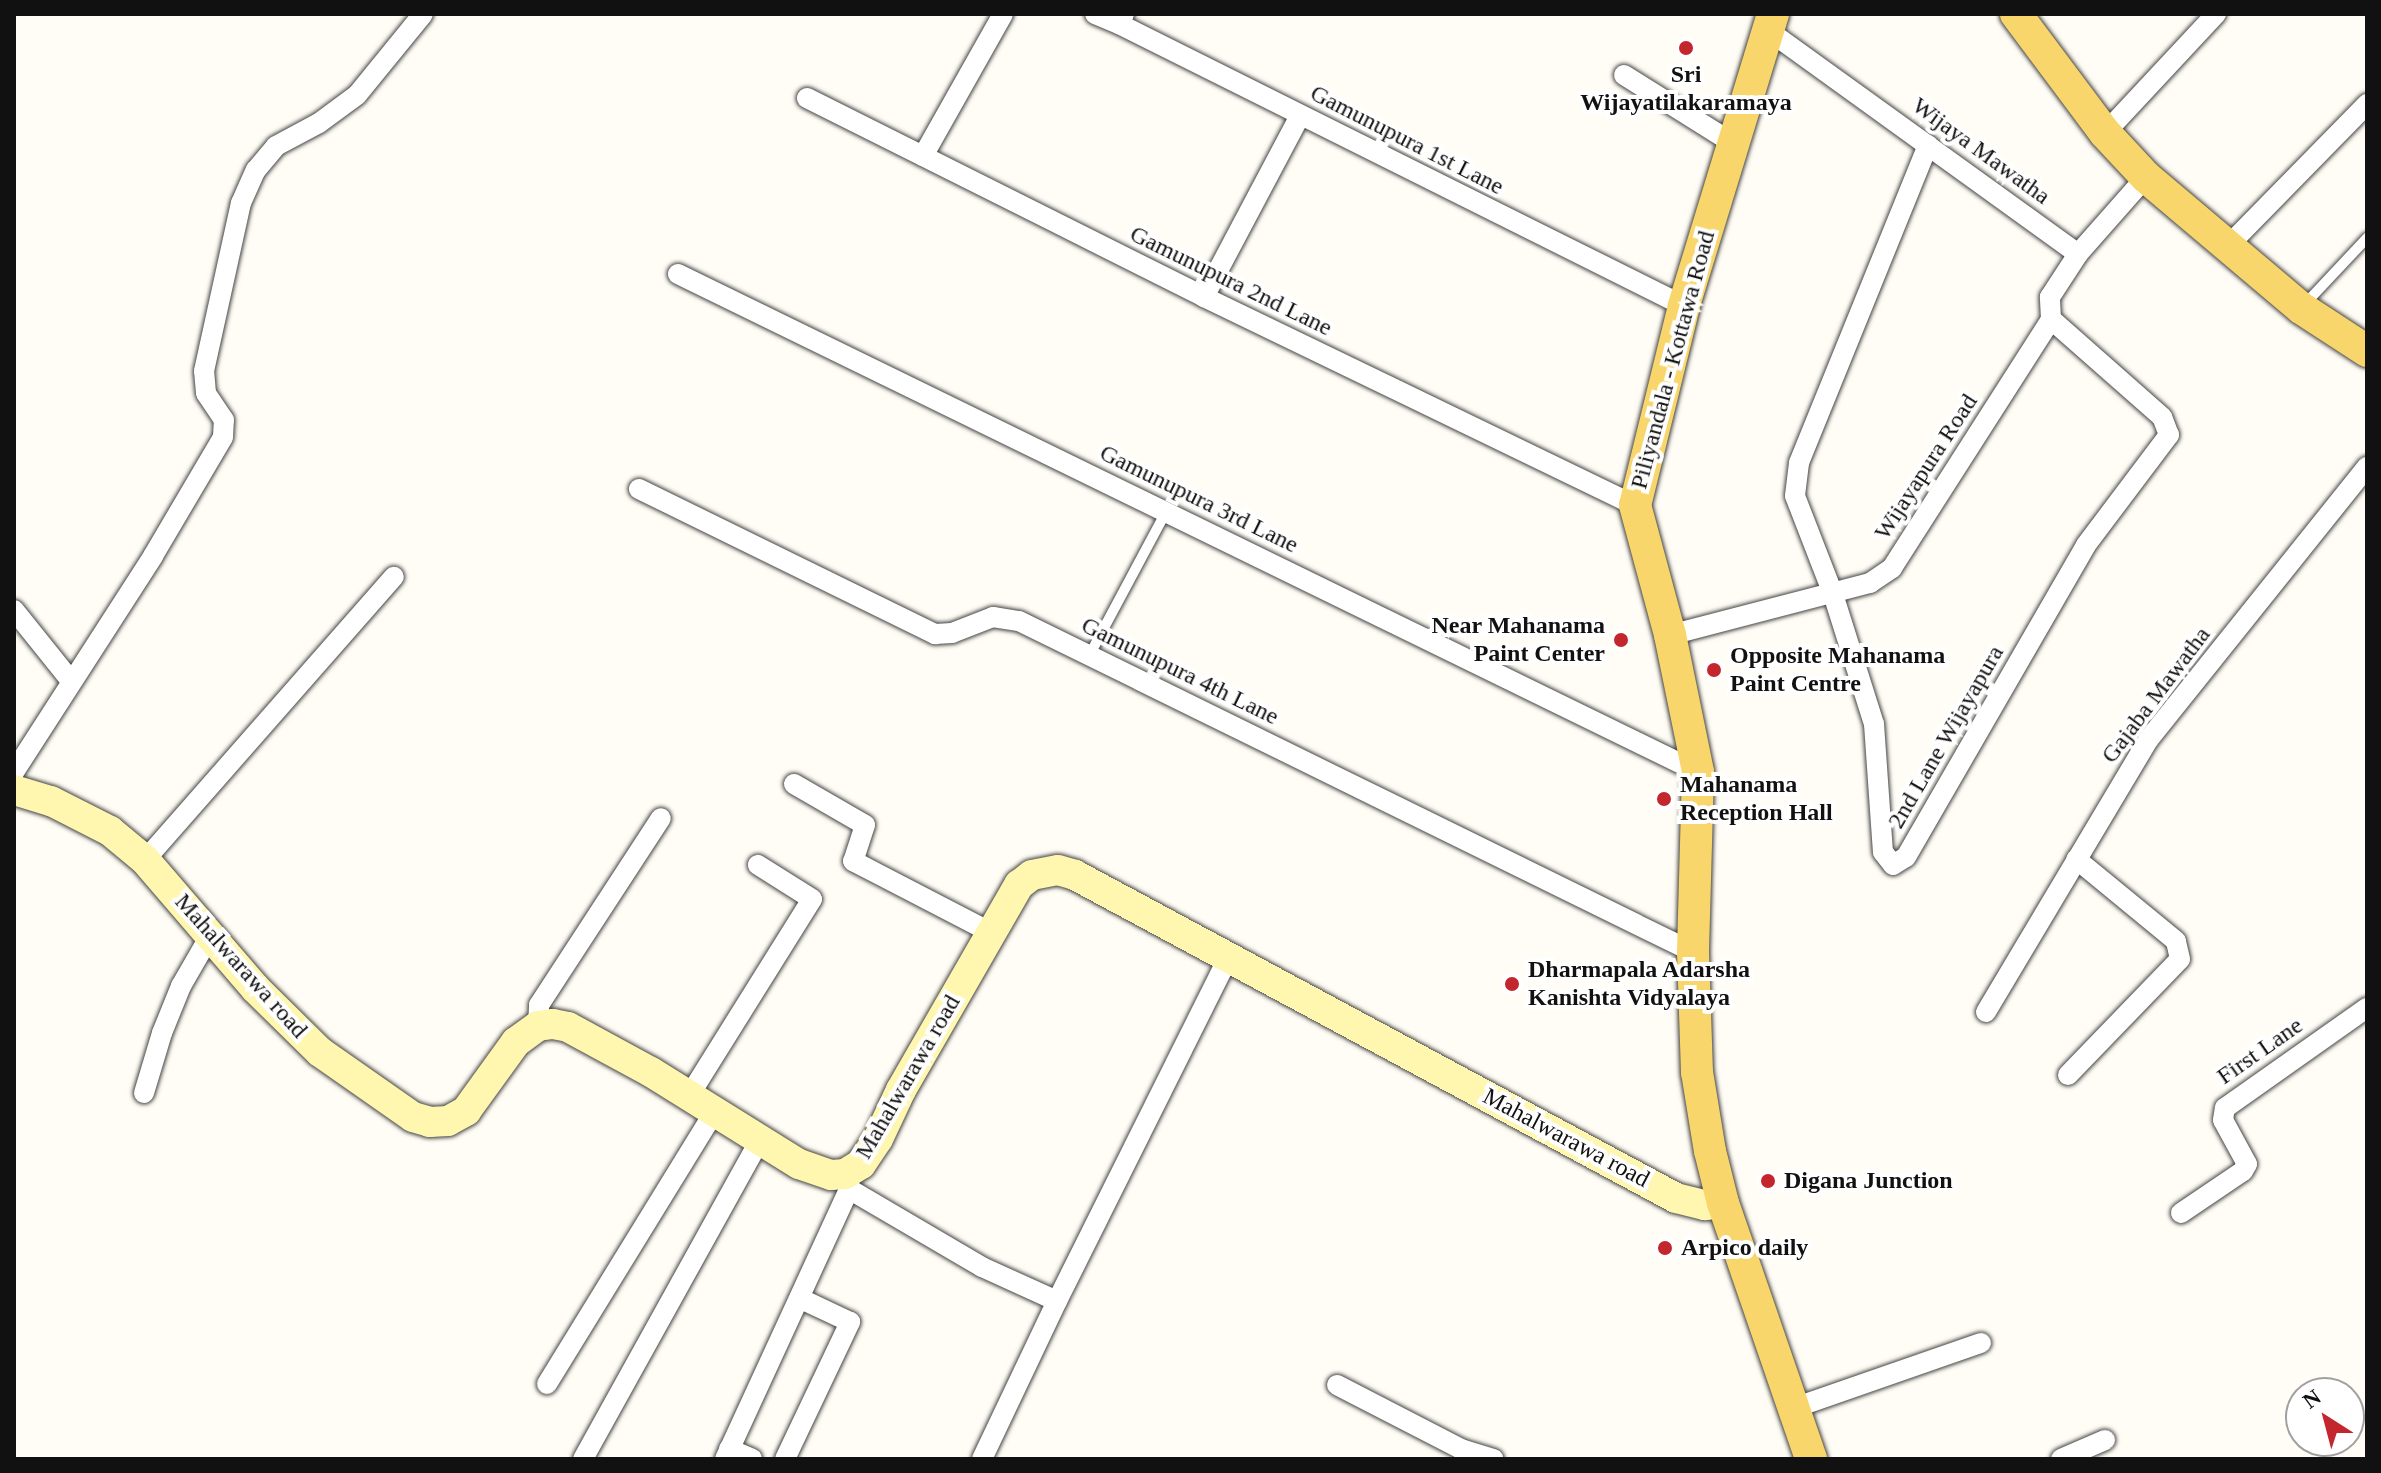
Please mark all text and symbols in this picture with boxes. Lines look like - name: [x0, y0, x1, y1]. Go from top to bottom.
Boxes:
- marker: Sri Wijayatilakaramaya: [1677, 39, 1695, 57]
- place label: Sri Wijayatilakaramaya: [1580, 61, 1792, 117]
- street label: Gamunupura 1st Lane: [1305, 79, 1509, 201]
- street label: Wijaya Mawatha: [1906, 91, 2056, 211]
- street label: Gamunupura 2nd Lane: [1125, 220, 1337, 342]
- street label: Piliyandala - Kottawa Road: [1625, 228, 1721, 492]
- street label: Wijayapura Road: [1868, 389, 1984, 545]
- street label: Gamunupura 3rd Lane: [1095, 438, 1303, 560]
- street label: Gamunupura 4th Lane: [1077, 611, 1283, 731]
- place label: Near Mahanama Paint Center: [1431, 612, 1605, 668]
- street label: Gajaba Mawatha: [2095, 621, 2217, 769]
- marker: Near Mahanama Paint Center: [1612, 631, 1630, 649]
- street label: 2nd Lane Wijayapura: [1882, 640, 2010, 834]
- place label: Opposite Mahanama Paint Centre: [1730, 642, 1945, 698]
- marker: Opposite Mahanama Paint Centre: [1705, 661, 1723, 679]
- place label: Mahanama Reception Hall: [1680, 771, 1833, 827]
- marker: Mahanama Reception Hall: [1655, 790, 1673, 808]
- street label: Mahalwarawa road: [169, 888, 313, 1044]
- place label: Dharmapala Adarsha Kanishta Vidyalaya: [1528, 956, 1751, 1012]
- marker: Dharmapala Adarsha Kanishta Vidyalaya: [1503, 975, 1521, 993]
- street label: Mahalwarawa road: [849, 990, 967, 1164]
- street label: First Lane: [2212, 1011, 2308, 1091]
- street label: Mahalwarawa road: [1478, 1082, 1654, 1194]
- place label: Digana Junction: [1784, 1167, 1953, 1195]
- marker: Digana Junction: [1759, 1172, 1777, 1190]
- place label: Arpico daily: [1681, 1234, 1808, 1262]
- marker: Arpico daily: [1656, 1239, 1674, 1257]
- north arrow: [2285, 1377, 2365, 1457]
- text: N: [2298, 1384, 2326, 1414]

